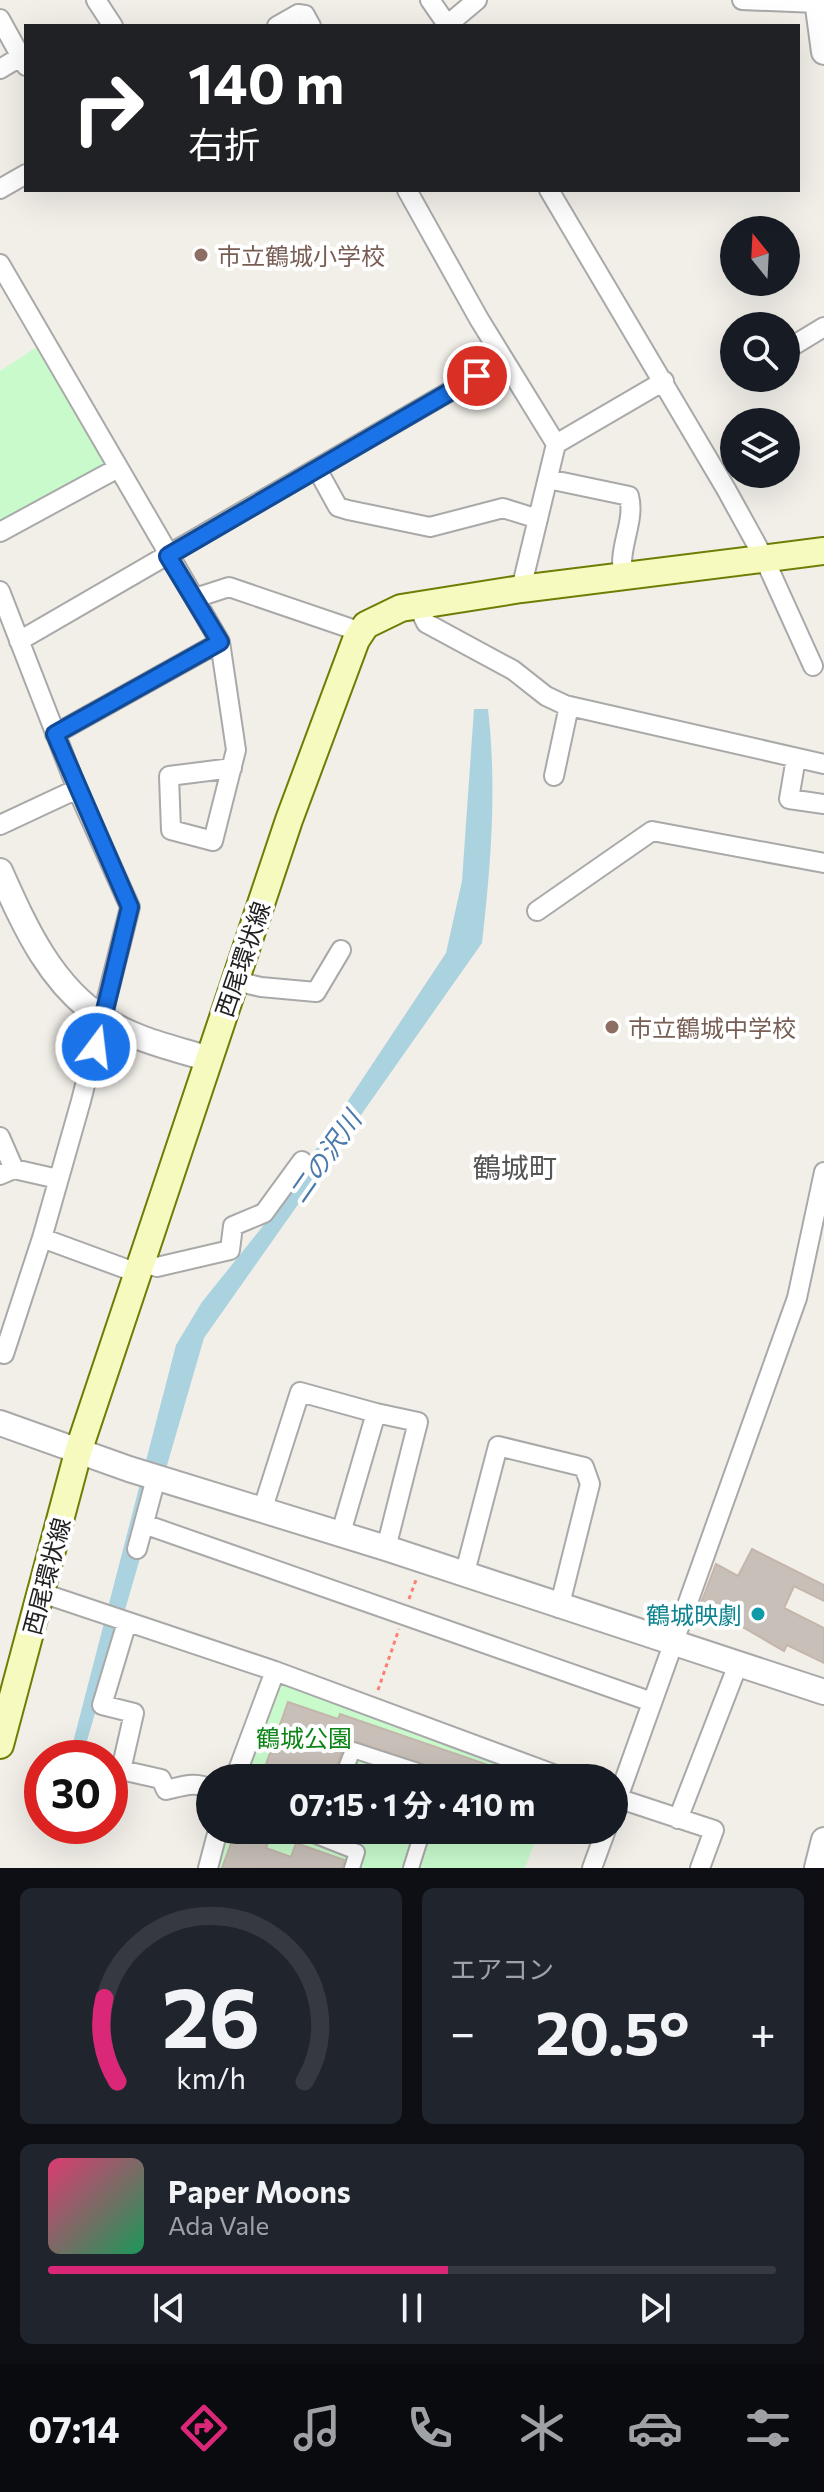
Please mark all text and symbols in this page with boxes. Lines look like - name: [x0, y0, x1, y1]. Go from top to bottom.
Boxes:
- text: 140 m: [188, 47, 344, 116]
- icon: right: [56, 56, 160, 160]
- text: 右折: [188, 121, 260, 165]
- north arrow: [720, 216, 800, 296]
- map controls: [720, 216, 800, 488]
- place label: 市立鶴城小学校: [217, 241, 385, 270]
- marker: 市立鶴城小学校: [192, 246, 210, 264]
- button: search: [720, 312, 800, 392]
- pin: [443, 342, 511, 410]
- icon: arrive: [455, 354, 499, 398]
- button: layers: [720, 408, 800, 488]
- street label: 西尾環状線: [209, 898, 275, 1020]
- position arrow: [54, 1005, 138, 1089]
- place label: 市立鶴城中学校: [628, 1013, 796, 1042]
- marker: 市立鶴城中学校: [603, 1018, 621, 1036]
- water label: 二の沢川: [281, 1102, 368, 1207]
- district label: 鶴城町: [473, 1150, 557, 1184]
- street label: 西尾環状線: [16, 1514, 76, 1638]
- place label: 鶴城映劇: [646, 1600, 742, 1629]
- marker: 鶴城映劇: [749, 1605, 767, 1623]
- park label: 鶴城公園: [256, 1723, 352, 1752]
- speed limit sign: 30: [24, 1740, 128, 1844]
- text: 07:15 · 1 分 · 410 m: [289, 1785, 535, 1822]
- text: エアコン: [450, 1953, 554, 1984]
- text: 26: [162, 1963, 260, 2065]
- text: 20.5°: [536, 1994, 690, 2067]
- text: −: [450, 2004, 475, 2058]
- text: +: [750, 2004, 776, 2058]
- text: km/h: [176, 2060, 246, 2095]
- text: Paper Moons: [168, 2172, 351, 2209]
- text: Ada Vale: [168, 2209, 269, 2240]
- icon: previous: [147, 2286, 191, 2330]
- icon: pause: [390, 2286, 434, 2330]
- icon: next: [633, 2286, 677, 2330]
- icon: directions: [176, 2400, 232, 2456]
- icon: music: [289, 2400, 345, 2456]
- icon: phone: [402, 2400, 458, 2456]
- icon: climate: [514, 2400, 570, 2456]
- icon: car: [627, 2400, 683, 2456]
- icon: filters: [740, 2400, 796, 2456]
- text: 07:14: [28, 2406, 120, 2450]

